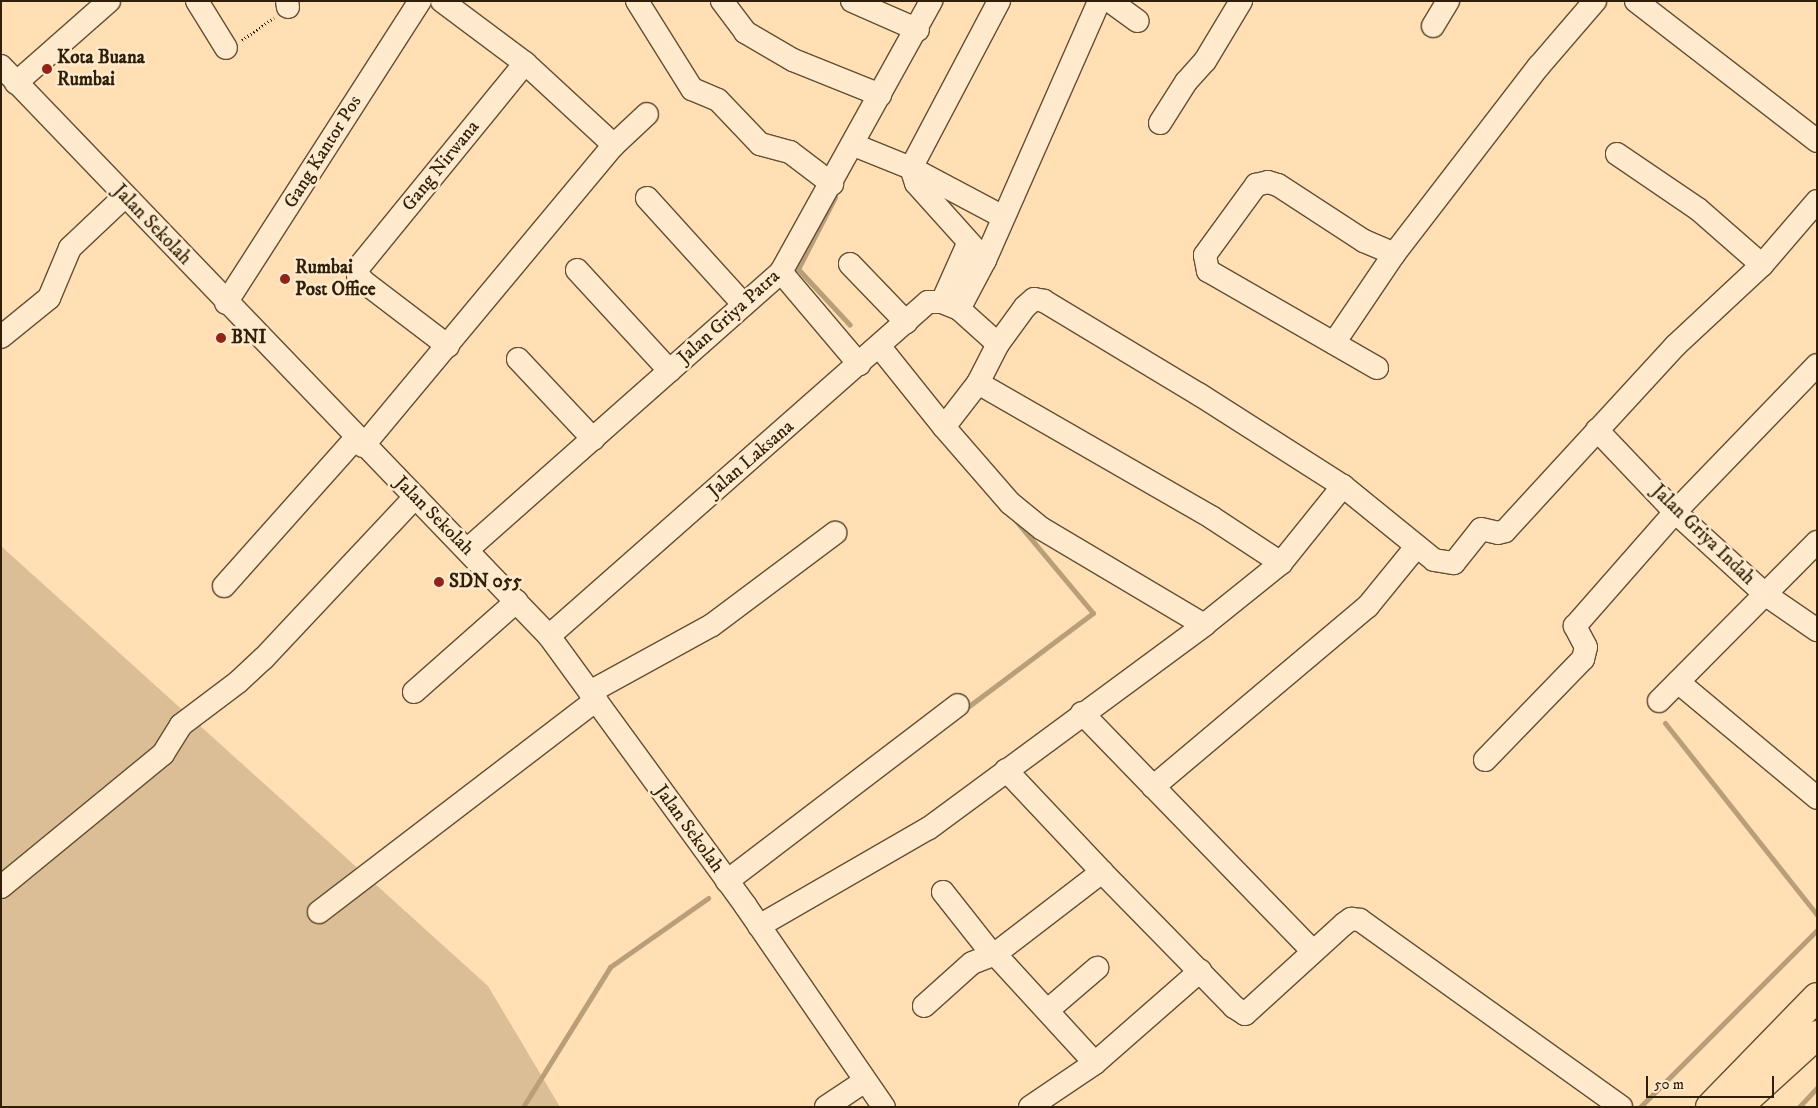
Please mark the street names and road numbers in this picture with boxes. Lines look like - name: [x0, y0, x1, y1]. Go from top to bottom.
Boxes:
- street label: Gang Kantor Pos: [279, 91, 367, 213]
- street label: Gang Nirwana: [398, 116, 484, 216]
- street label: Jalan Sekolah: [108, 180, 196, 270]
- street label: Jalan Griya Patra: [673, 265, 785, 369]
- street label: Jalan Laksana: [703, 415, 799, 503]
- street label: Jalan Sekolah: [390, 472, 478, 560]
- street label: Jalan Griya Indah: [1647, 480, 1759, 590]
- street label: Jalan Sekolah: [650, 781, 728, 877]

